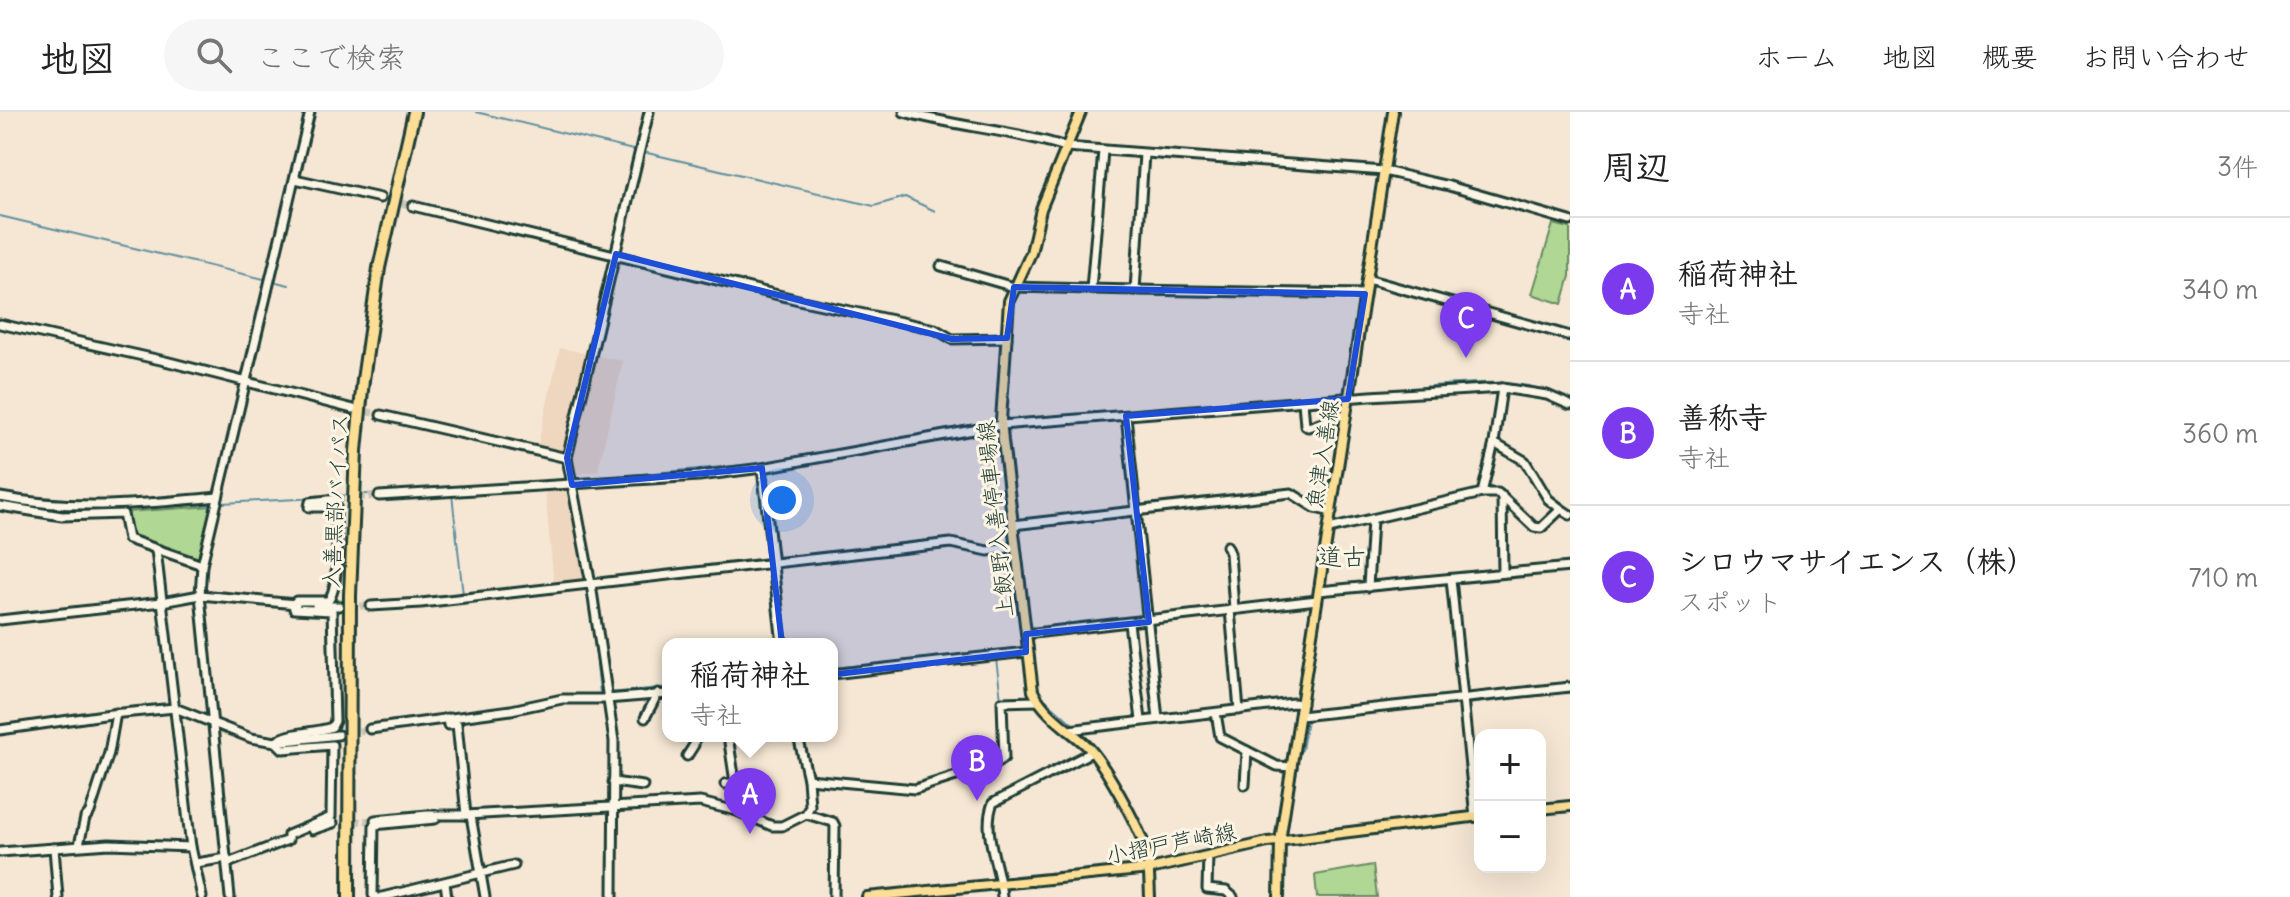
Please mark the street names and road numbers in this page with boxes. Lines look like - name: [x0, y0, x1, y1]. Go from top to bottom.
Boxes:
- street label: 魚津入善線: [1300, 397, 1344, 511]
- street label: 入善黒部バイパス: [316, 413, 354, 589]
- street label: 上飯野入善停車場線: [971, 419, 1019, 619]
- street label: 小摺戸芦崎線: [1104, 817, 1238, 869]

